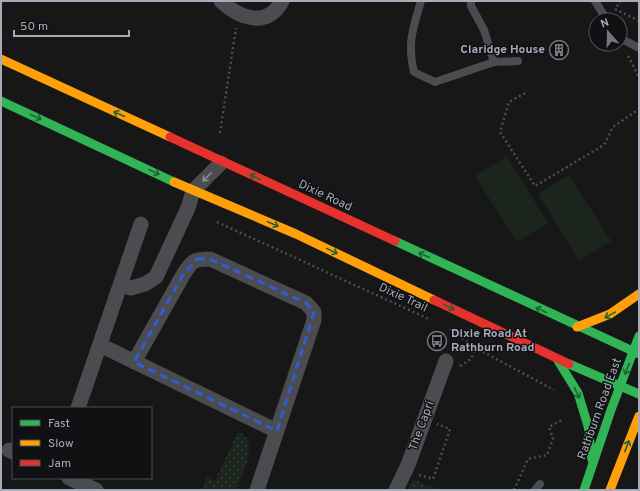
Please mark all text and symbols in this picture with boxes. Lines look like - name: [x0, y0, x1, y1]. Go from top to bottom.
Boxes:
- scale bar: [14, 12, 129, 38]
- north arrow: [588, 12, 628, 52]
- text: N: [599, 16, 611, 31]
- text: 50 m: [20, 19, 48, 35]
- building icon: Claridge House: [548, 39, 570, 61]
- place label: Claridge House: [460, 42, 545, 58]
- one-way arrow: [114, 110, 126, 117]
- one-way arrow: [30, 114, 42, 122]
- one-way arrow: [148, 169, 160, 176]
- one-way arrow: [202, 172, 212, 181]
- one-way arrow: [250, 173, 262, 181]
- street label: Dixie Road: [296, 177, 354, 215]
- one-way arrow: [267, 221, 279, 229]
- one-way arrow: [325, 248, 337, 255]
- one-way arrow: [418, 251, 430, 258]
- street label: Dixie Trail: [376, 280, 430, 316]
- one-way arrow: [442, 304, 454, 311]
- one-way arrow: [536, 306, 548, 313]
- one-way arrow: [604, 311, 616, 319]
- place label: Dixie Road At Rathburn Road: [451, 326, 534, 356]
- bus stop icon: Dixie Road At Rathburn Road: [426, 330, 448, 352]
- street label: Rathburn Road East: [574, 356, 626, 462]
- one-way arrow: [623, 362, 631, 374]
- one-way arrow: [574, 386, 581, 398]
- street label: The Capri: [406, 399, 438, 453]
- legend: [12, 407, 152, 479]
- text: Fast: [48, 416, 70, 432]
- text: Slow: [48, 436, 74, 452]
- one-way arrow: [624, 440, 632, 452]
- text: Jam: [48, 456, 71, 472]

